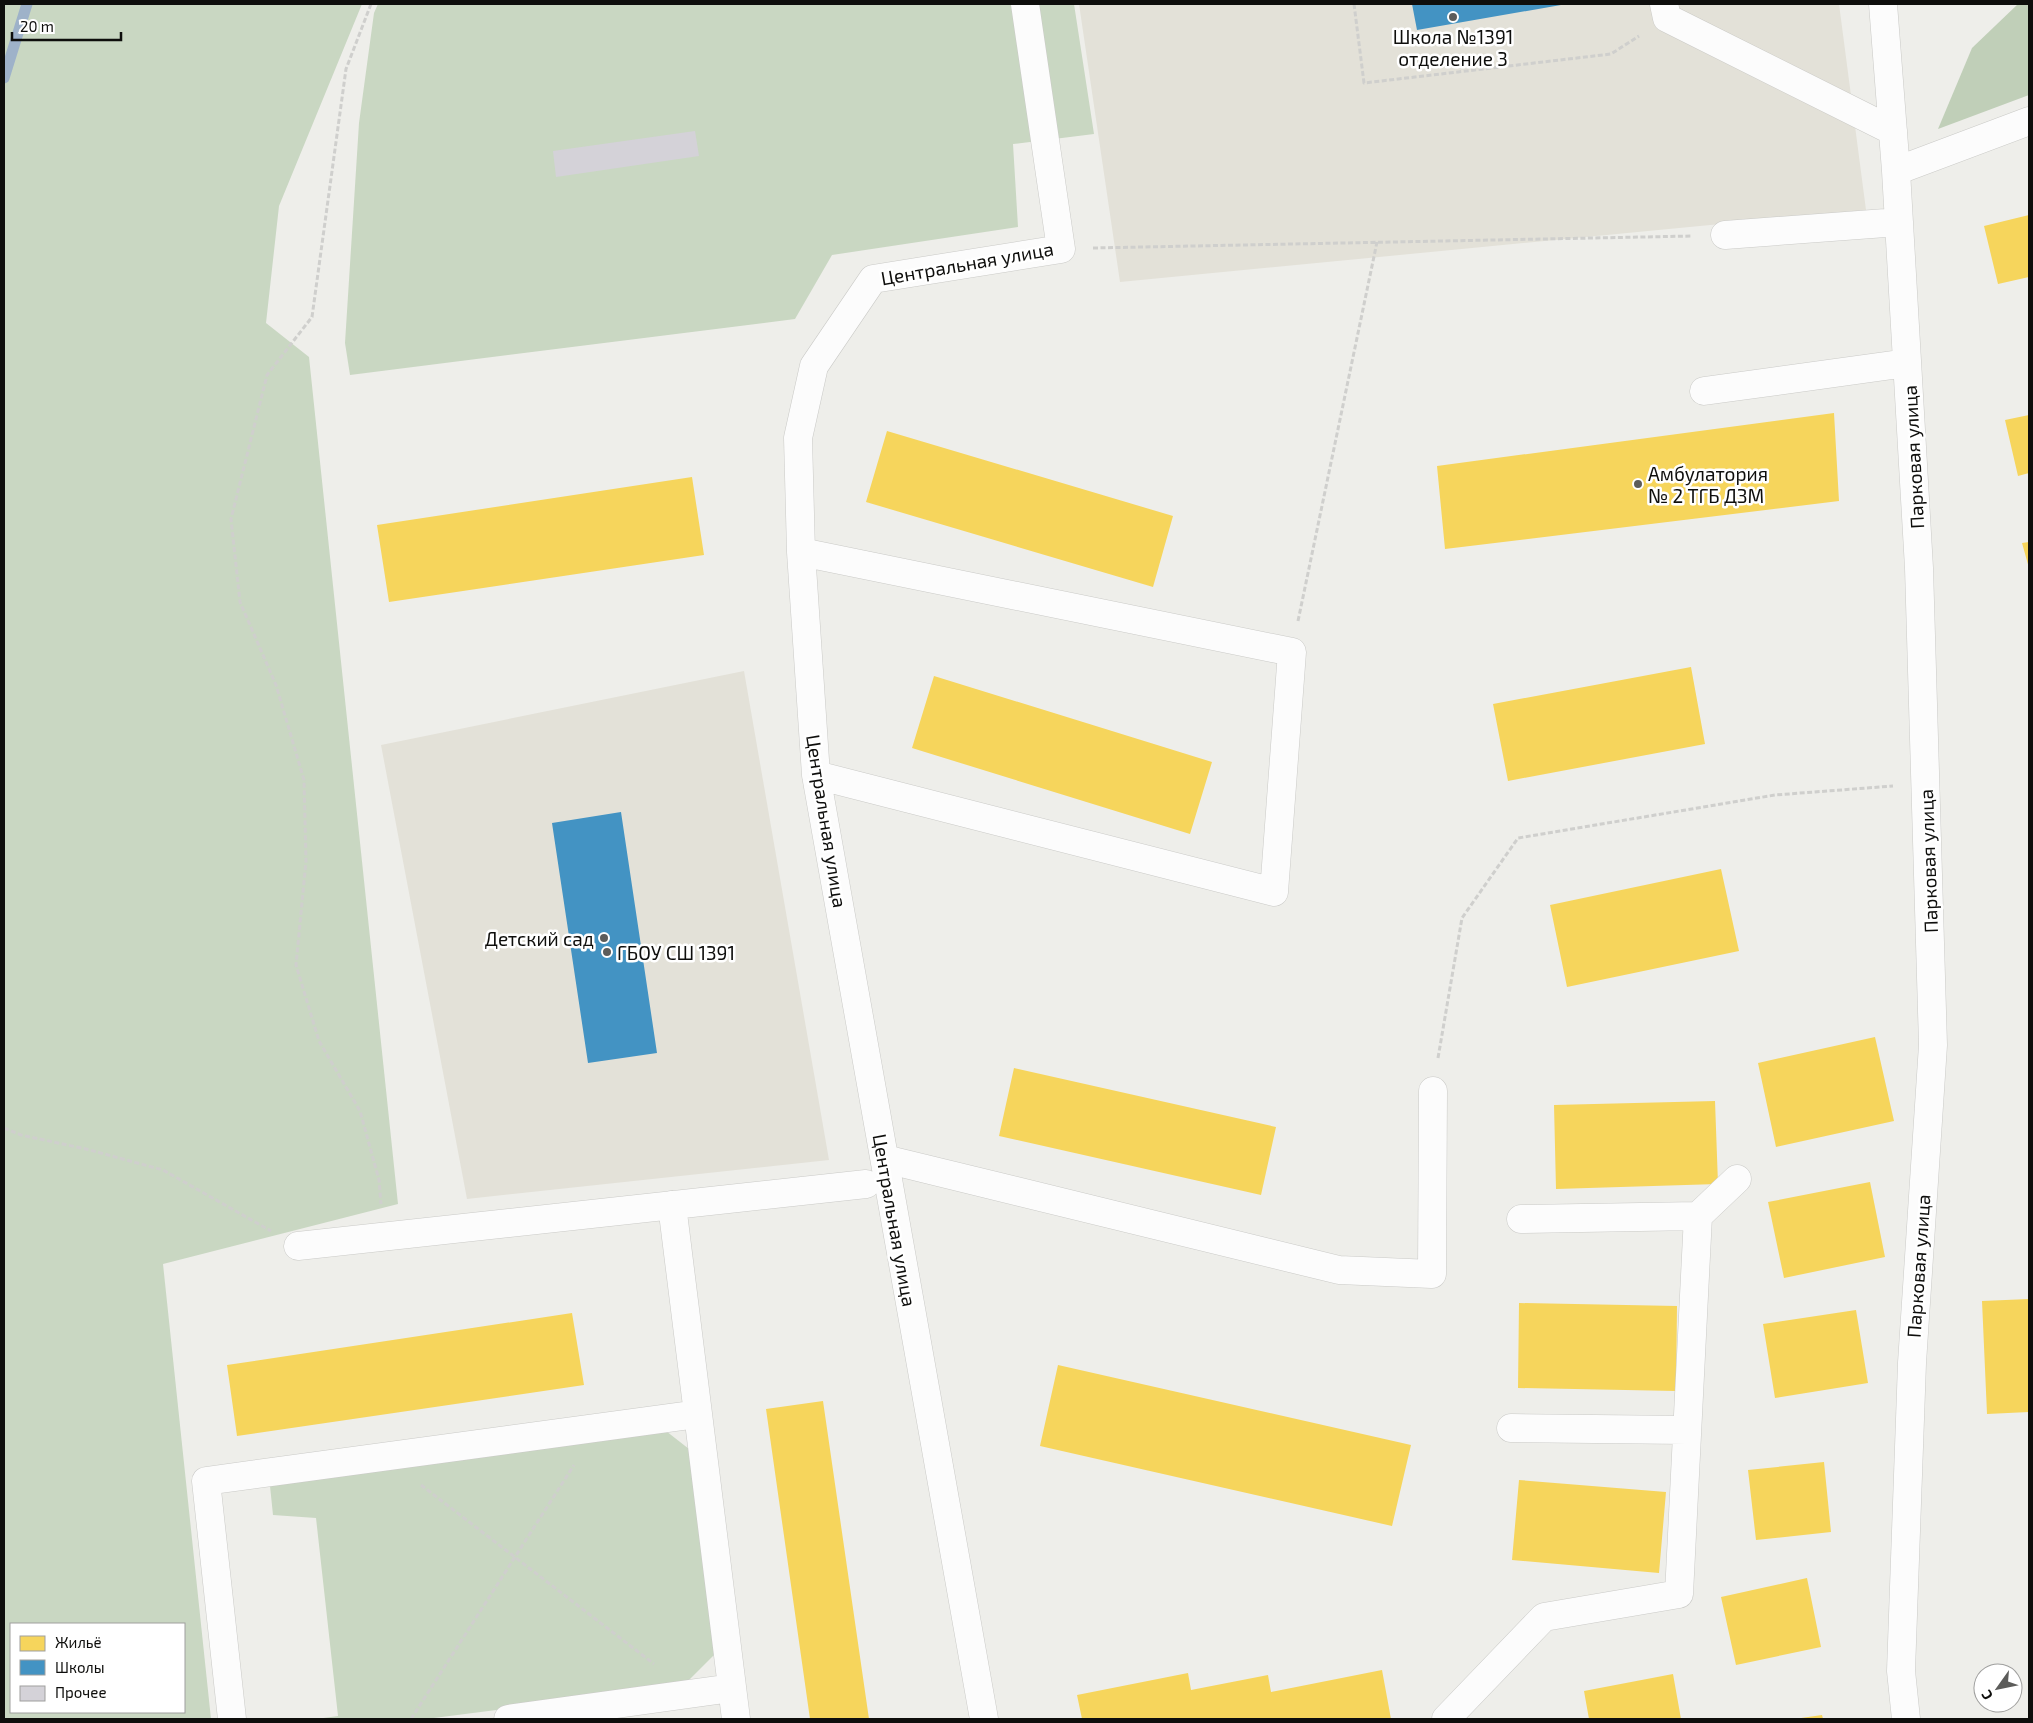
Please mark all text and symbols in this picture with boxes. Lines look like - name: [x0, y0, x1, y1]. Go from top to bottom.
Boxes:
- scale bar: [12, 10, 121, 42]
- marker: Школа №1391 отделение 3: [1447, 11, 1459, 23]
- text: 20 m: [20, 17, 54, 35]
- place label: Школа №1391 отделение 3: [1393, 25, 1513, 70]
- street label: Центральная улица: [879, 236, 1055, 291]
- street label: Парковая улица: [1898, 385, 1929, 529]
- place label: Амбулатория № 2 ТГБ ДЗМ: [1648, 462, 1768, 507]
- marker: Амбулатория № 2 ТГБ ДЗМ: [1632, 478, 1644, 490]
- street label: Центральная улица: [801, 733, 852, 909]
- street label: Парковая улица: [1914, 789, 1943, 933]
- place label: Детский сад: [485, 927, 594, 950]
- marker: Детский сад: [598, 932, 610, 944]
- place label: ГБОУ СШ 1391: [617, 941, 735, 964]
- marker: ГБОУ СШ 1391: [601, 946, 613, 958]
- street label: Центральная улица: [867, 1132, 922, 1308]
- street label: Парковая улица: [1902, 1193, 1935, 1339]
- legend: [10, 1623, 185, 1713]
- text: Жильё: [55, 1633, 102, 1651]
- text: Школы: [55, 1658, 105, 1676]
- north arrow: [1973, 1663, 2023, 1713]
- text: Прочее: [55, 1683, 107, 1701]
- text: С: [1977, 1687, 1996, 1703]

